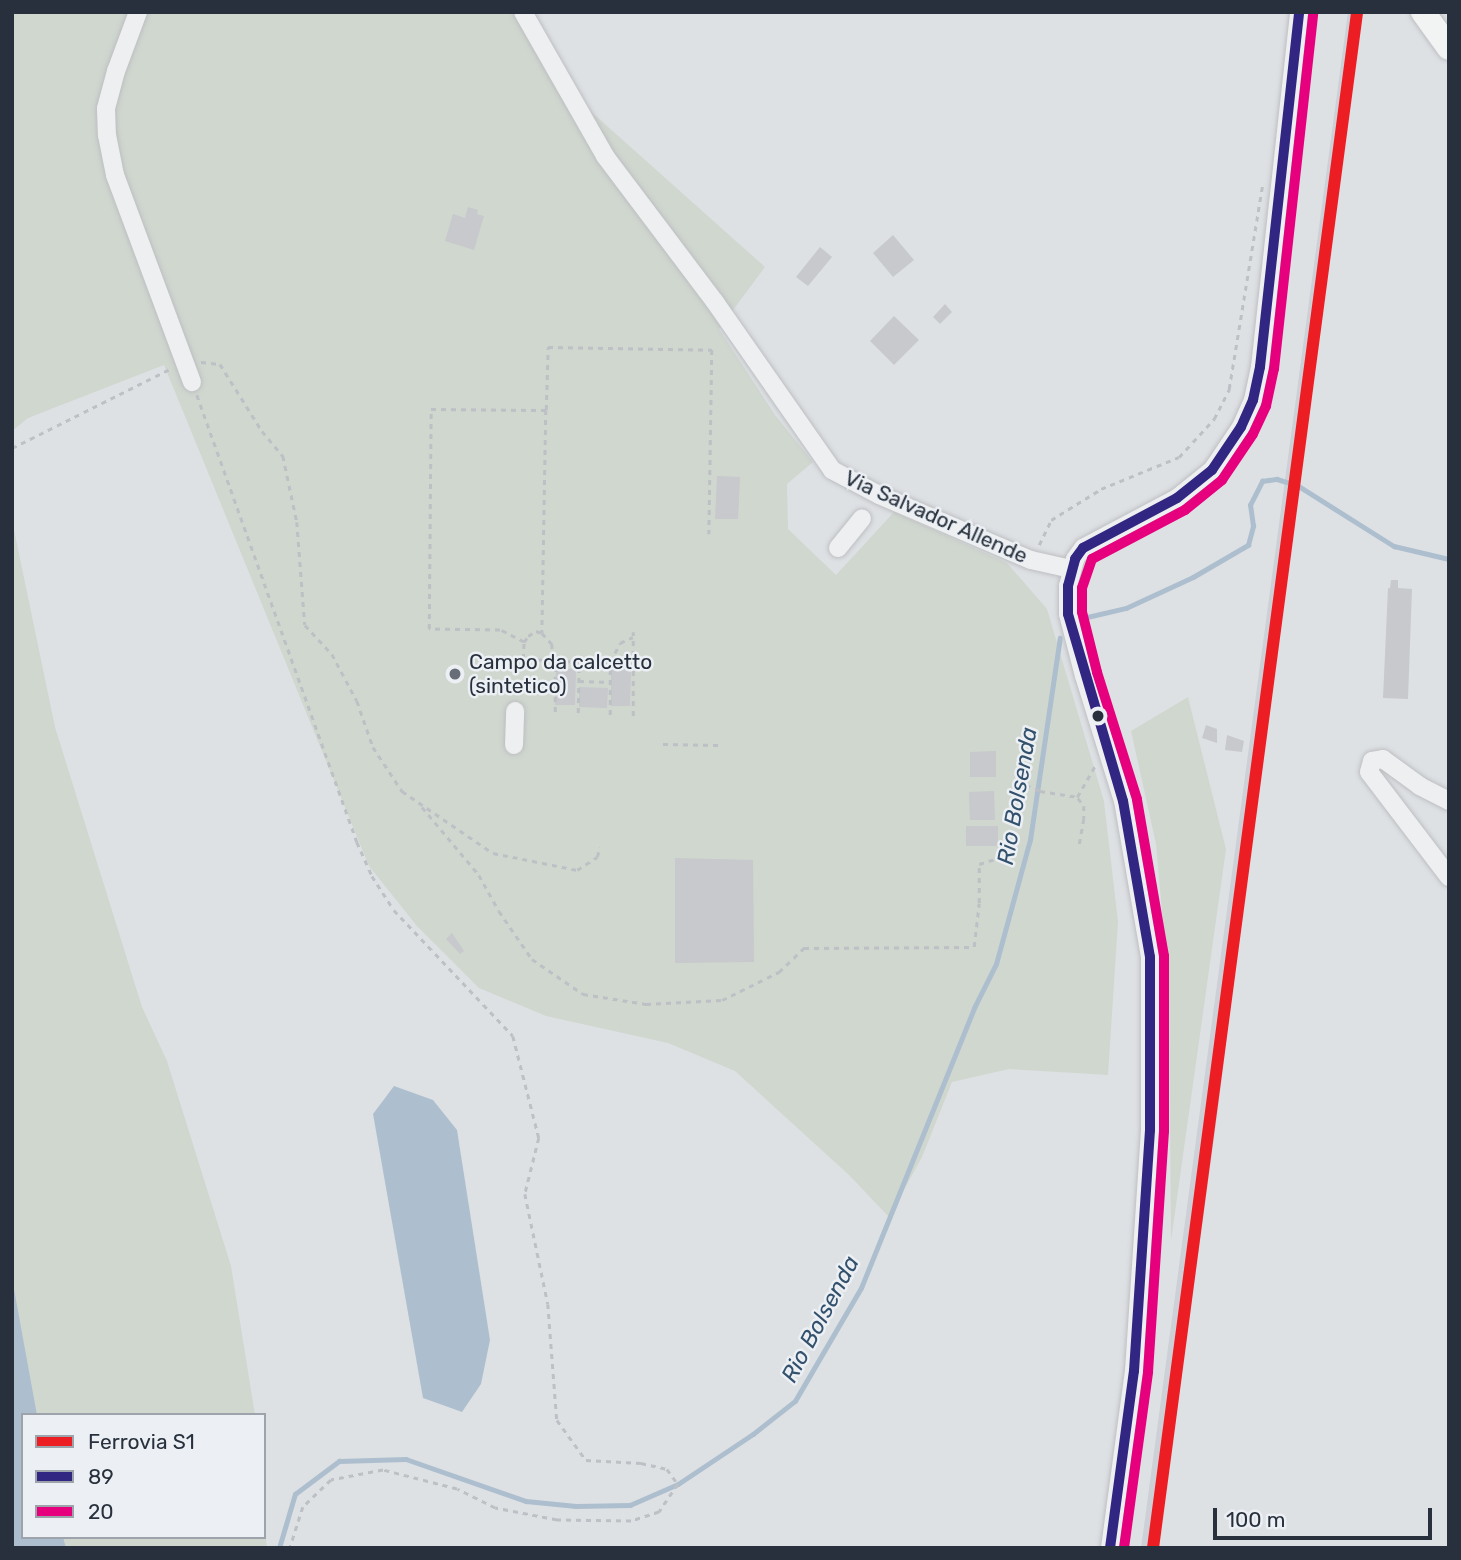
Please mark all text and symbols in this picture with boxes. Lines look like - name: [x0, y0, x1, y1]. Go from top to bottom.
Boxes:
- street label: Via Salvador Allende: [840, 465, 1032, 569]
- place label: Campo da calcetto (sintetico): [469, 649, 652, 699]
- marker: Campo da calcetto (sintetico): [447, 666, 463, 682]
- unlabelled marker: [1091, 709, 1105, 723]
- water label: Rio Bolsenda: [991, 725, 1043, 867]
- water label: Rio Bolsenda: [775, 1251, 865, 1387]
- legend: [21, 1413, 266, 1539]
- text: Ferrovia S1: [88, 1429, 195, 1454]
- text: 89: [88, 1464, 114, 1489]
- scale bar: [1216, 1494, 1435, 1538]
- text: 20: [88, 1499, 114, 1524]
- text: 100 m: [1226, 1507, 1285, 1532]

